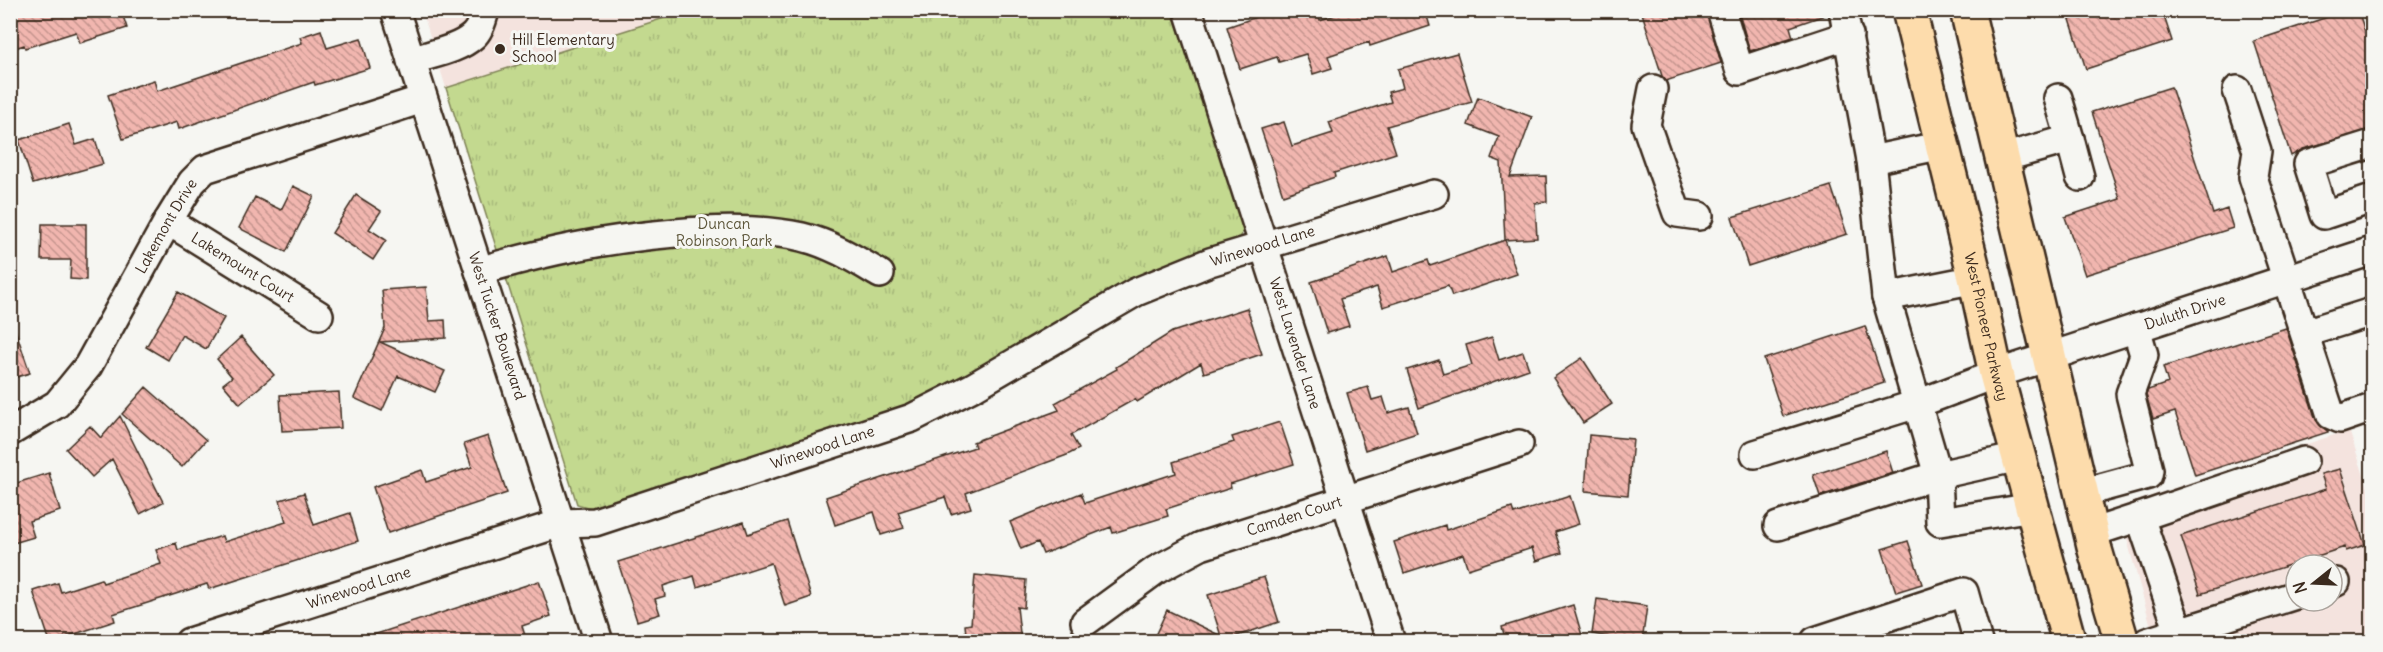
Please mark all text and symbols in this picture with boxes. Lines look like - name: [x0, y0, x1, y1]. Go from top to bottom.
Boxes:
- place label: Hill Elementary School: [512, 30, 615, 66]
- marker: Hill Elementary School: [493, 42, 507, 56]
- street label: Lakemont Drive: [131, 175, 201, 277]
- park label: Duncan Robinson Park: [676, 214, 773, 250]
- street label: Winewood Lane: [1208, 221, 1317, 270]
- street label: Lakemount Court: [188, 228, 298, 306]
- street label: West Tucker Boulevard: [465, 250, 530, 402]
- street label: West Pioneer Parkway: [1960, 250, 2013, 403]
- street label: West Lavender Lane: [1265, 275, 1326, 411]
- street label: Duluth Drive: [2142, 290, 2228, 334]
- street label: Winewood Lane: [768, 421, 877, 473]
- street label: Camden Court: [1244, 491, 1344, 540]
- north arrow: [2284, 553, 2344, 613]
- street label: Winewood Lane: [304, 562, 413, 613]
- text: N: [2289, 579, 2311, 596]

